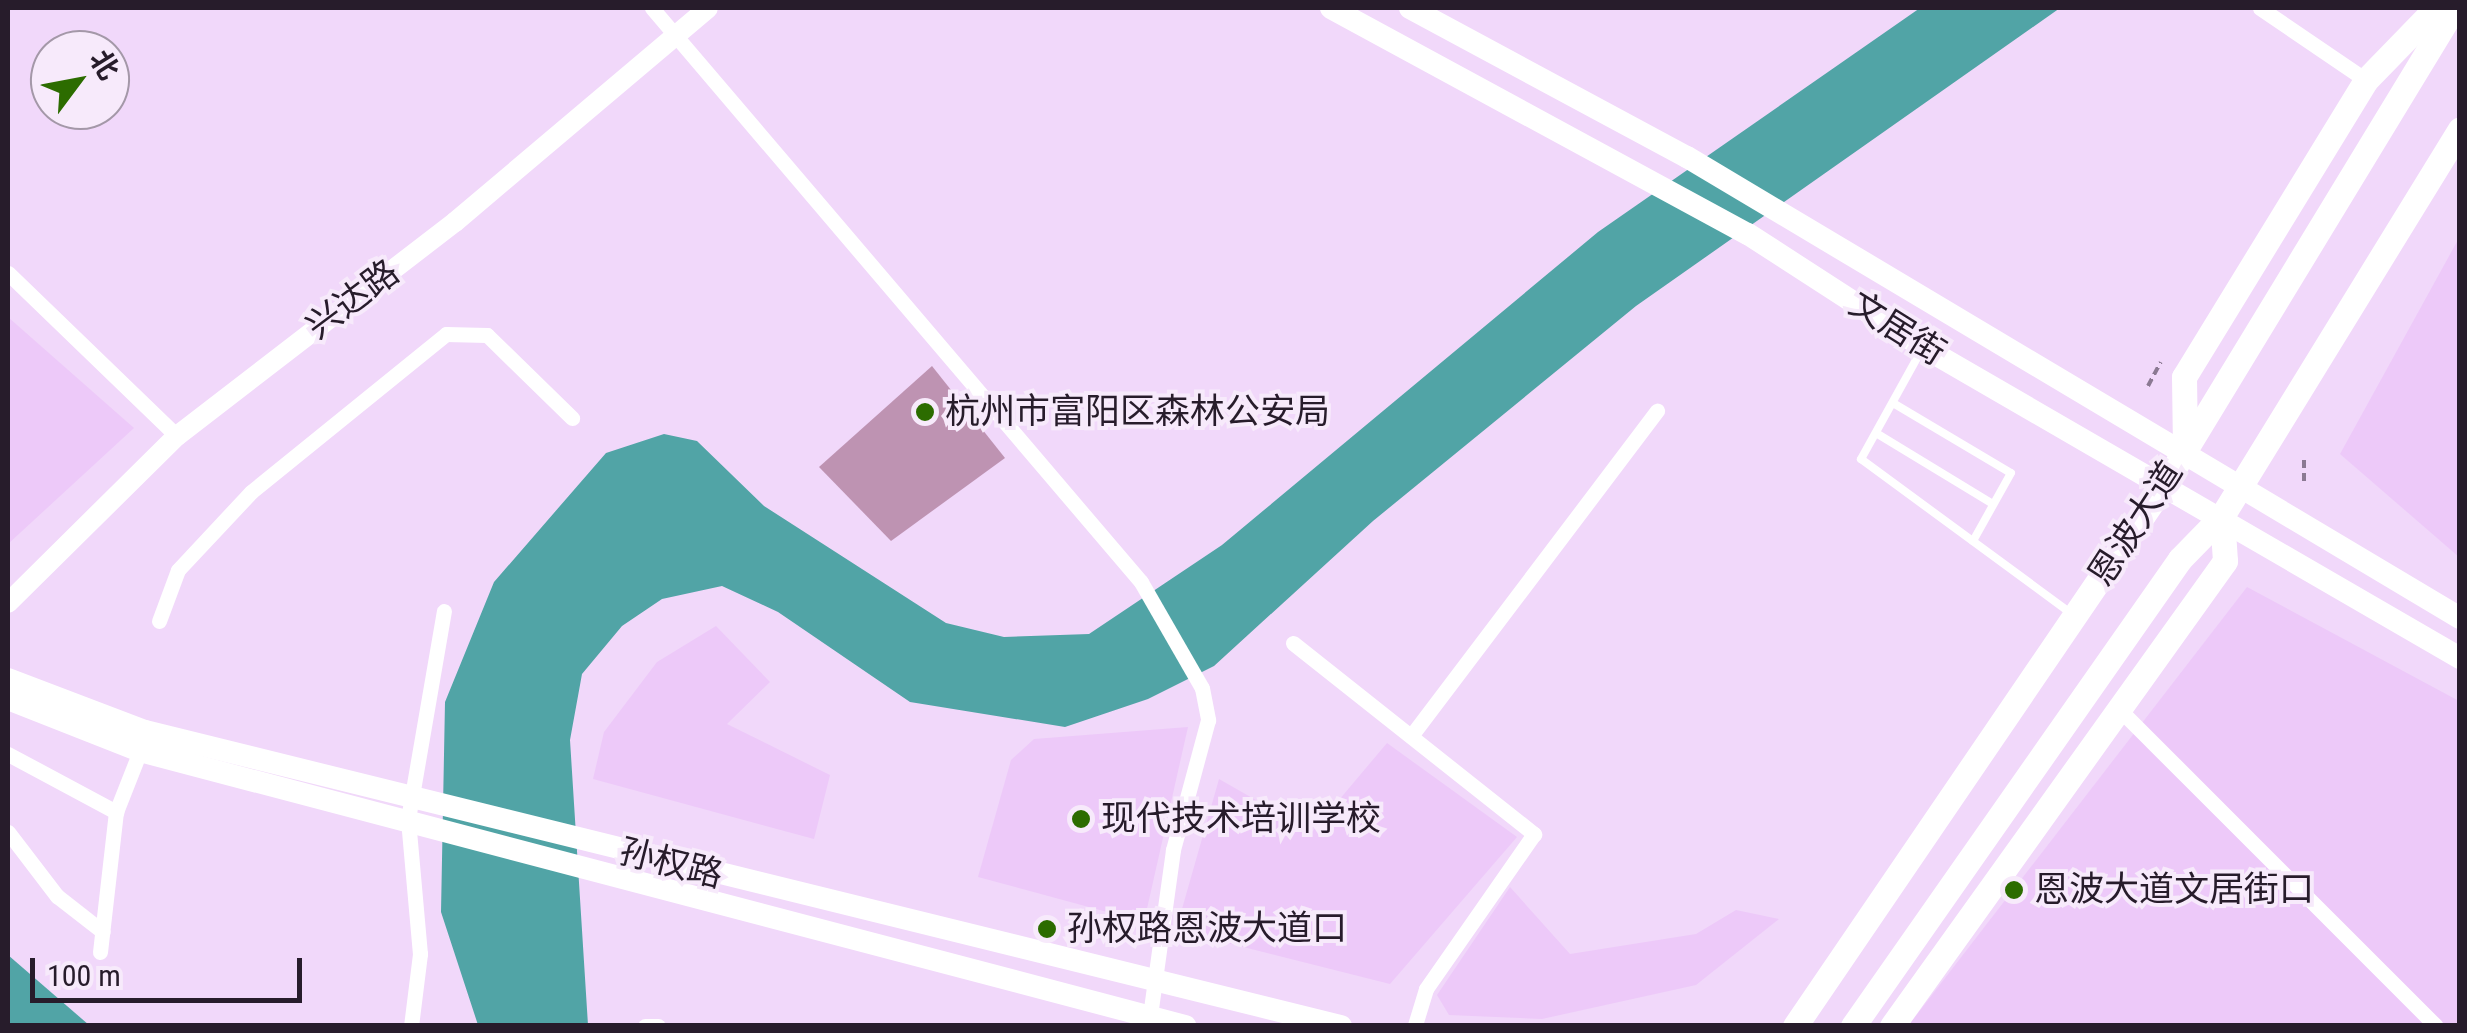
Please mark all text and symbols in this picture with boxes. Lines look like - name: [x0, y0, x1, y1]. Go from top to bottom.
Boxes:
- north arrow: [30, 30, 130, 130]
- text: 北: [83, 44, 126, 86]
- street label: 兴达路: [298, 252, 408, 348]
- street label: 文居街: [1841, 283, 1953, 375]
- place label: 杭州市富阳区森林公安局: [945, 391, 1330, 433]
- marker: 杭州市富阳区森林公安局: [914, 401, 936, 423]
- street label: 恩波大道: [2080, 454, 2192, 594]
- place label: 现代技术培训学校: [1101, 798, 1381, 840]
- marker: 现代技术培训学校: [1070, 808, 1092, 830]
- street label: 孙权路: [615, 831, 727, 897]
- place label: 恩波大道文居街口: [2034, 869, 2314, 911]
- marker: 恩波大道文居街口: [2003, 879, 2025, 901]
- place label: 孙权路恩波大道口: [1067, 908, 1347, 950]
- marker: 孙权路恩波大道口: [1036, 918, 1058, 940]
- scale bar: [35, 938, 308, 1000]
- text: 100 m: [47, 958, 121, 993]

